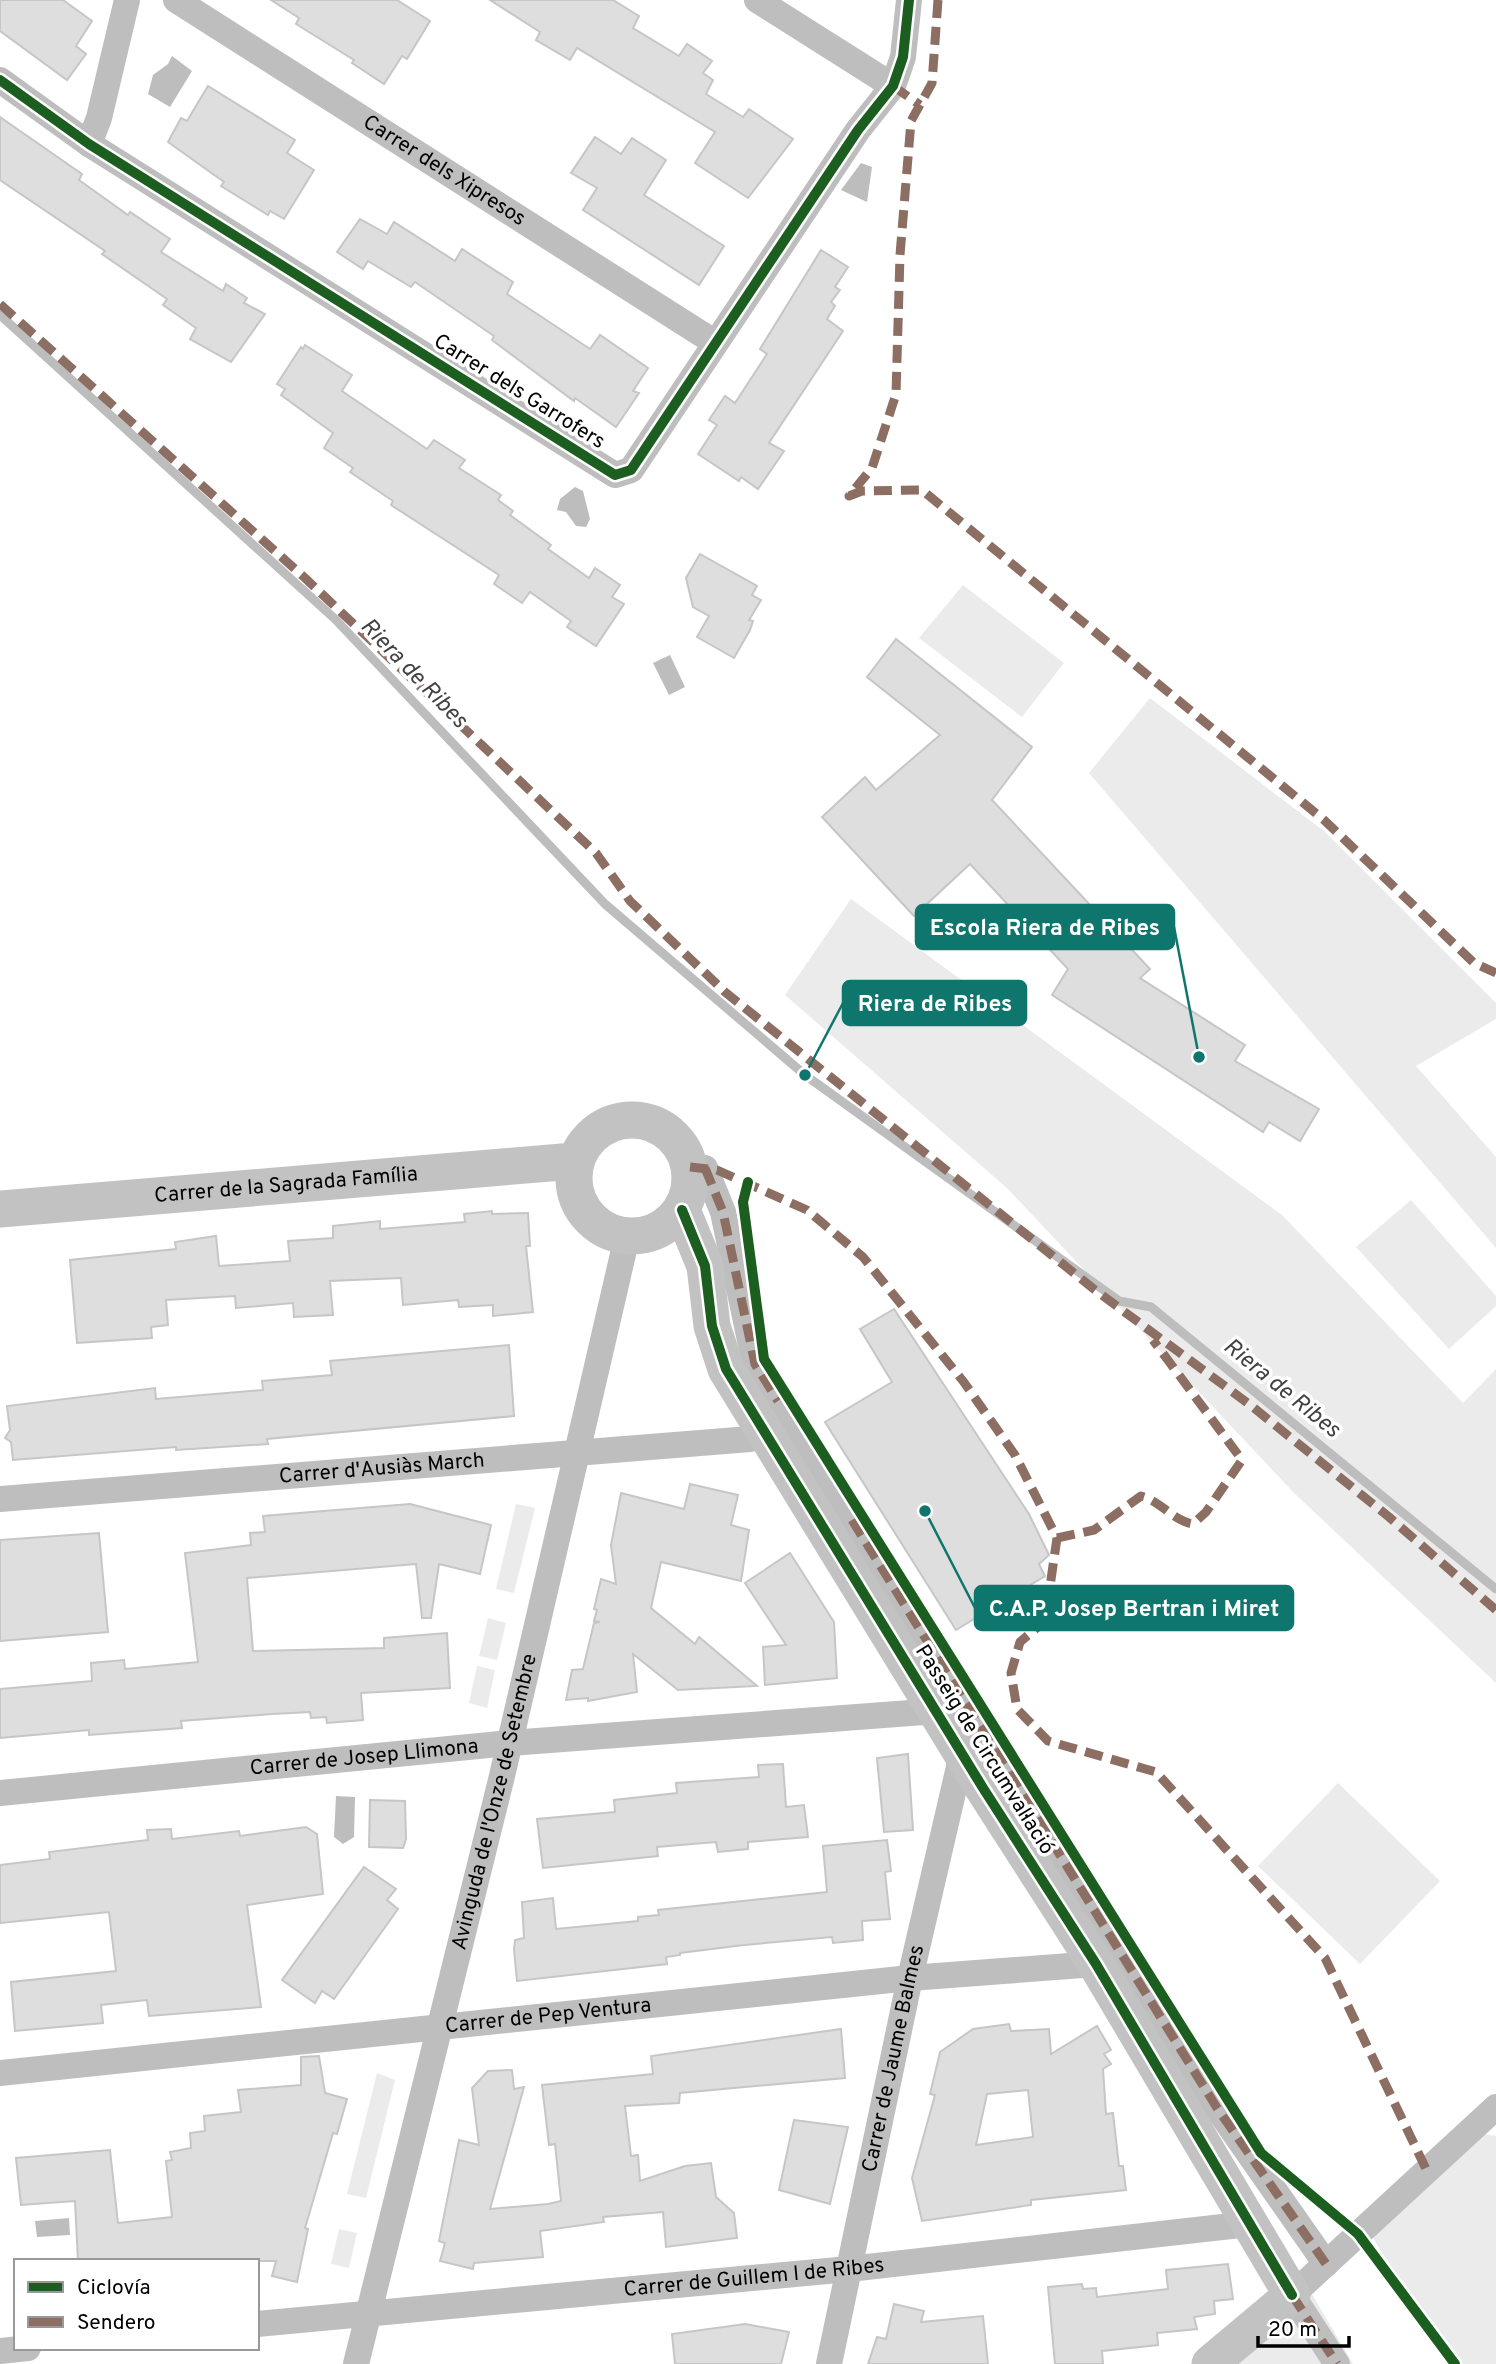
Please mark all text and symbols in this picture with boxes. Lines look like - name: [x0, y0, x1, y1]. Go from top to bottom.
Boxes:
- street label: Carrer dels Xipresos: [358, 109, 531, 232]
- street label: Carrer dels Garrofers: [428, 328, 610, 456]
- water label: Riera de Ribes: [353, 613, 473, 736]
- callout: Escola Riera de Ribes: [916, 905, 1174, 949]
- text: Escola Riera de Ribes: [930, 915, 1160, 944]
- callout: Riera de Ribes: [843, 981, 1026, 1025]
- text: Riera de Ribes: [858, 991, 1012, 1020]
- street label: Carrer de la Sagrada Família: [153, 1161, 419, 1210]
- water label: Riera de Ribes: [1217, 1333, 1346, 1445]
- street label: Carrer d'Ausiàs March: [278, 1447, 486, 1490]
- callout: C.A.P. Josep Bertran i Miret: [975, 1586, 1293, 1630]
- text: C.A.P. Josep Bertran i Miret: [989, 1596, 1279, 1625]
- street label: Passeig de Circumval·lació: [908, 1640, 1060, 1860]
- street label: Avinguda de l'Onze de Setembre: [446, 1651, 543, 1953]
- street label: Carrer de Josep Llimona: [249, 1733, 480, 1782]
- street label: Carrer de Jaume Balmes: [856, 1942, 931, 2175]
- street label: Carrer de Pep Ventura: [444, 1992, 652, 2040]
- street label: Carrer de Guillem I de Ribes: [622, 2252, 886, 2303]
- legend: [14, 2259, 259, 2350]
- text: Ciclovía: [77, 2275, 151, 2302]
- scale bar: [1258, 2304, 1349, 2348]
- text: Sendero: [77, 2310, 156, 2337]
- text: 20 m: [1268, 2317, 1317, 2344]

